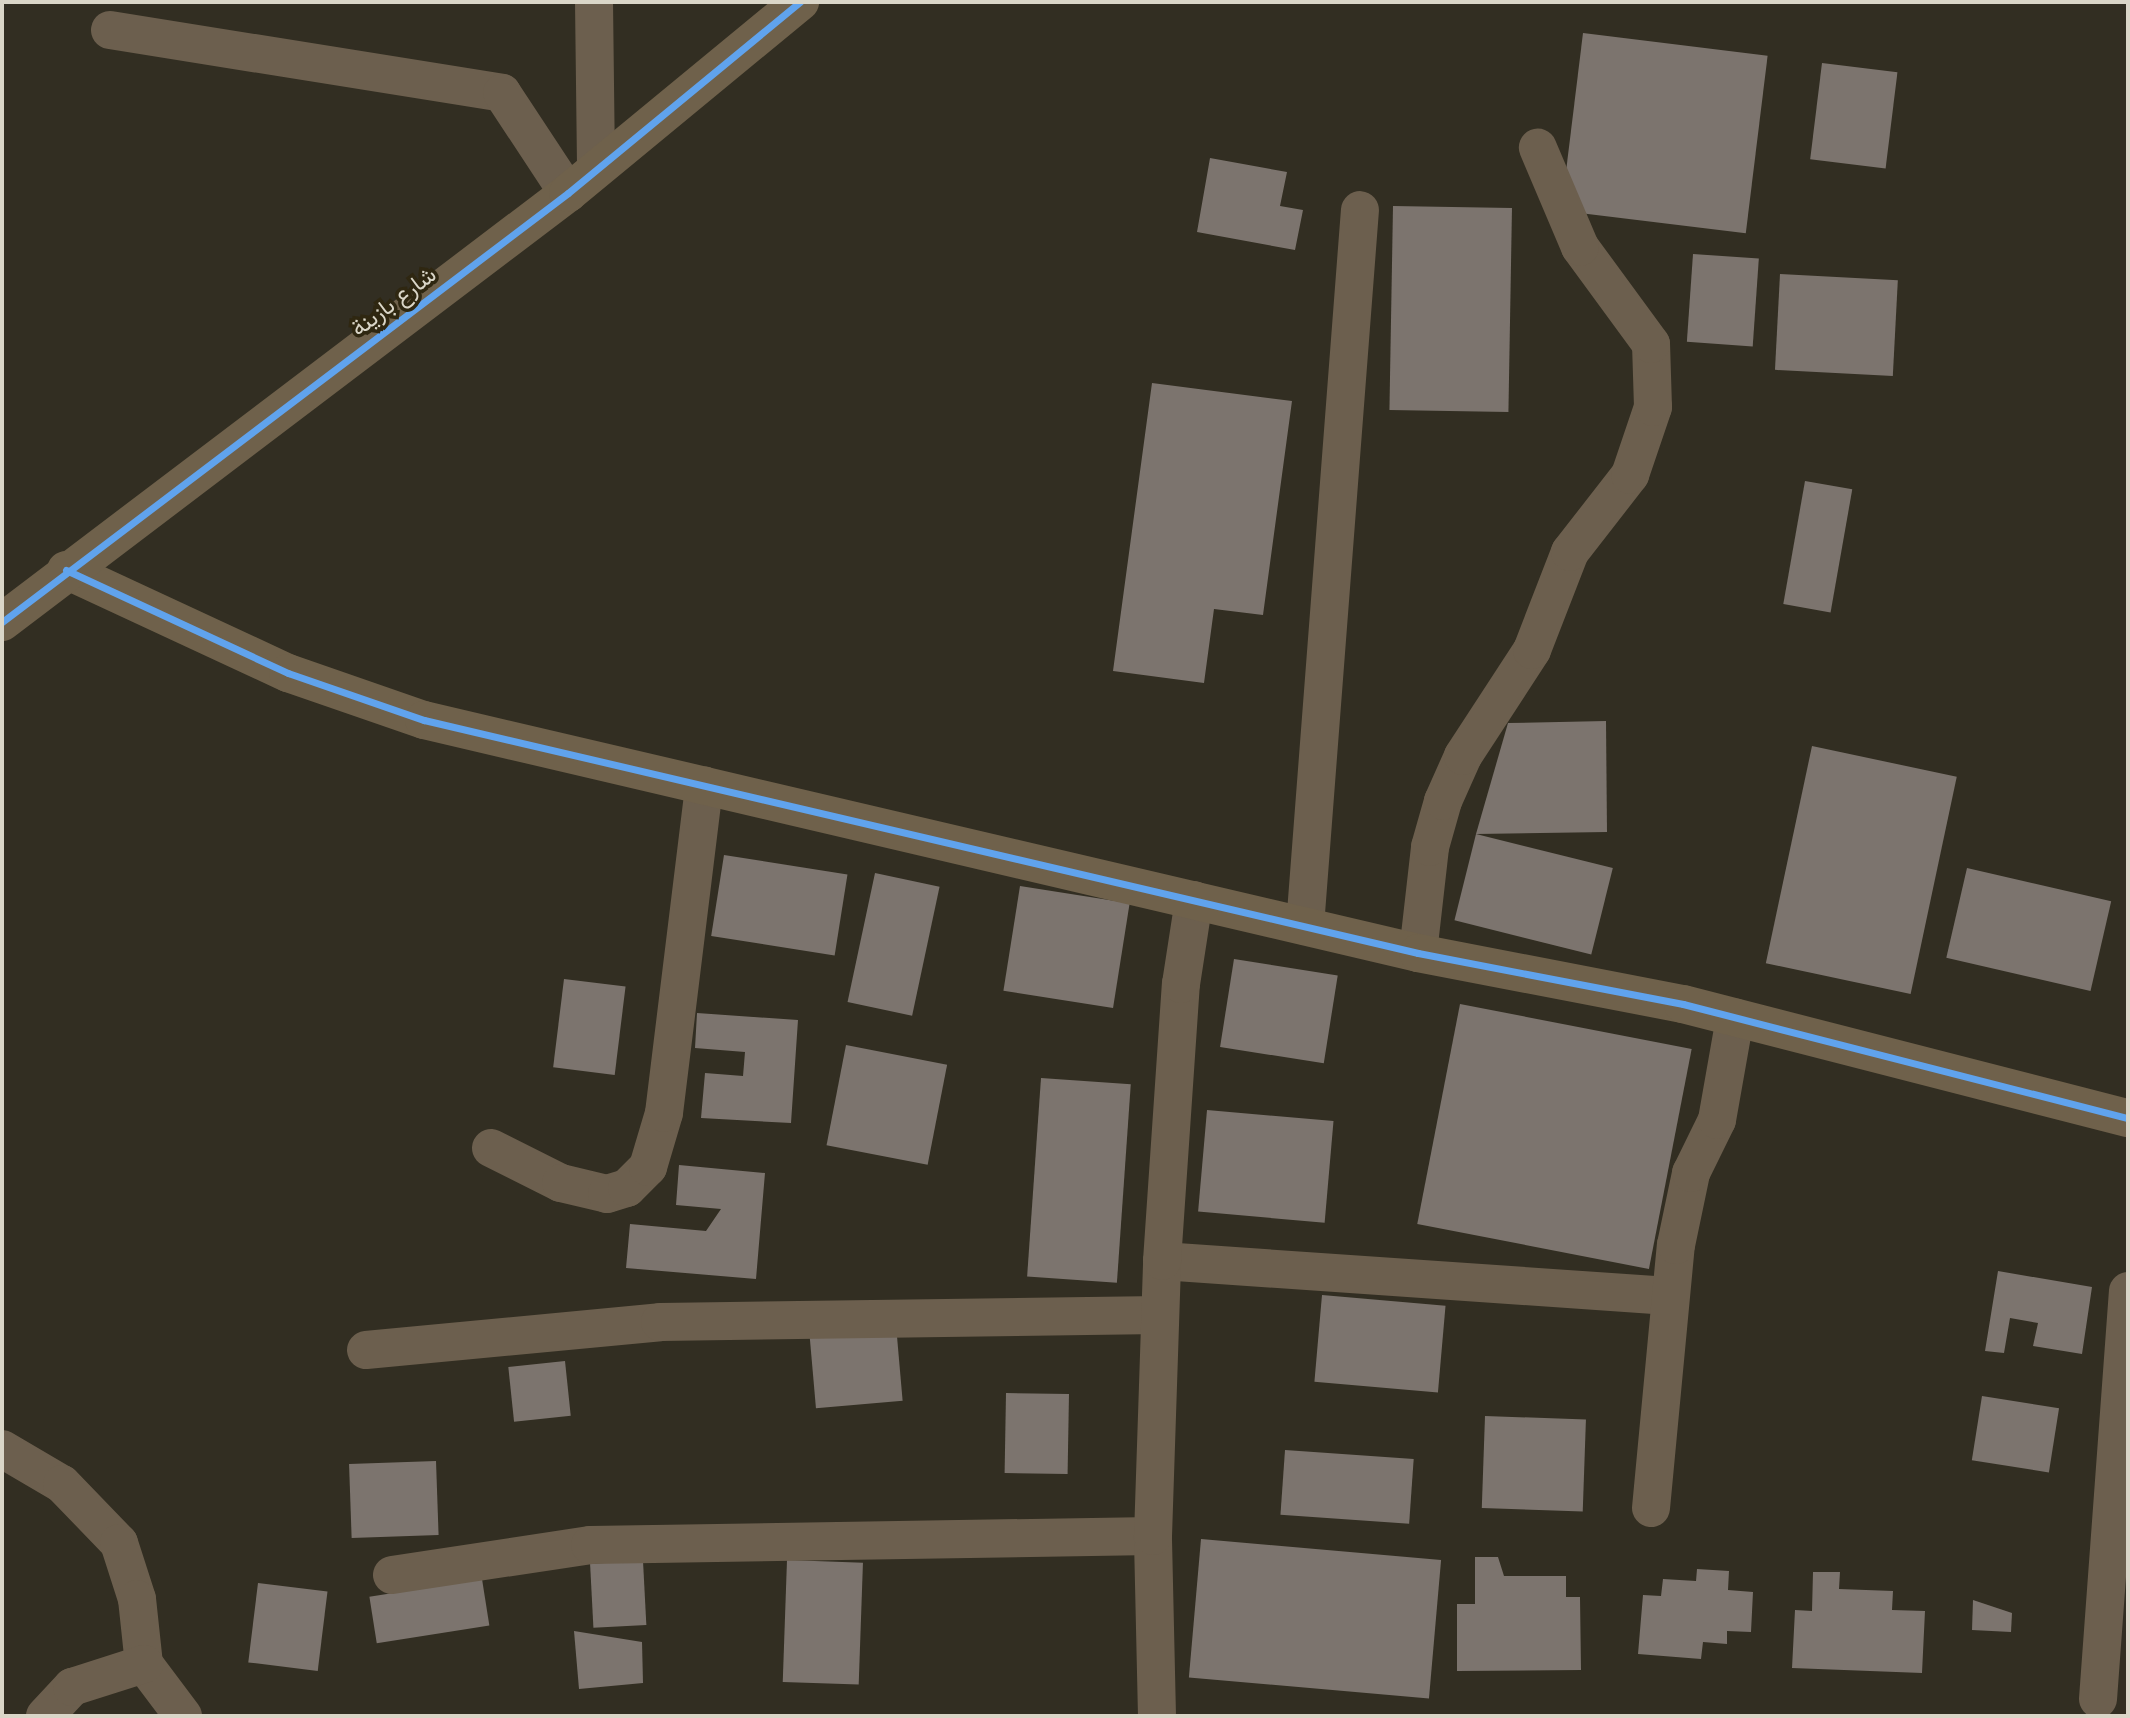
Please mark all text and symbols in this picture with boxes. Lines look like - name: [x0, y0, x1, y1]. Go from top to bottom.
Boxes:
- street label: شارع بازينة: [346, 261, 442, 343]

